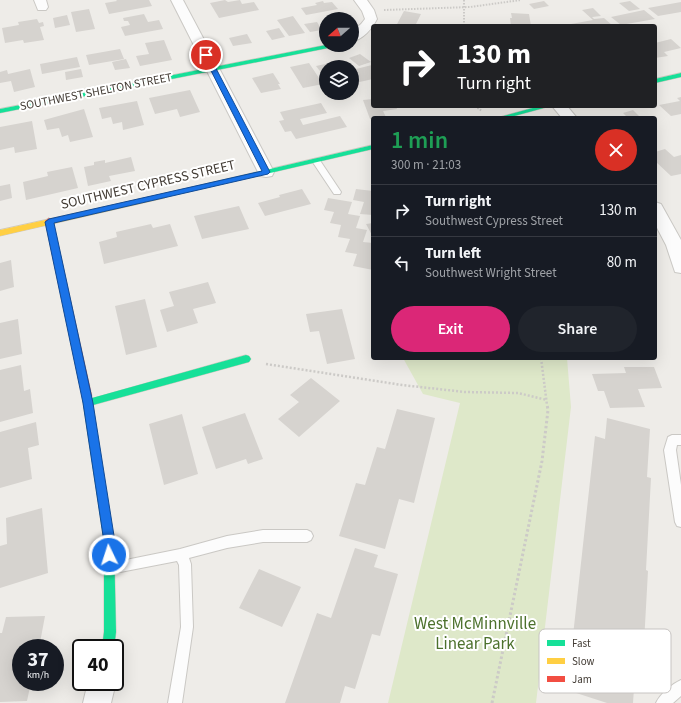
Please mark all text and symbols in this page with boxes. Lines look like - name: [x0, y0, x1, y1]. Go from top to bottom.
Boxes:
- north arrow: [319, 12, 359, 52]
- map controls: [319, 12, 359, 100]
- text: 130 m: [457, 34, 531, 74]
- pin: [189, 38, 223, 72]
- icon: right: [391, 40, 443, 92]
- icon: arrive: [195, 44, 217, 66]
- button: layers: [319, 60, 359, 100]
- street label: SOUTHWEST SHELTON STREET: [18, 69, 174, 115]
- text: Turn right: [457, 71, 531, 96]
- text: 1 min: [391, 123, 448, 158]
- button: close: [595, 129, 637, 171]
- street label: SOUTHWEST CYPRESS STREET: [59, 155, 238, 215]
- text: 300 m · 21:03: [391, 156, 461, 174]
- text: Turn right: [425, 191, 491, 212]
- icon: right: [391, 200, 413, 222]
- text: 130 m: [599, 200, 637, 221]
- text: Southwest Cypress Street: [425, 212, 563, 230]
- text: Turn left: [425, 243, 481, 264]
- icon: left: [391, 252, 413, 274]
- text: 80 m: [607, 252, 637, 273]
- text: Southwest Wright Street: [425, 264, 557, 282]
- button: Exit: [391, 306, 510, 352]
- button: Share: [518, 306, 637, 352]
- position arrow: [88, 534, 130, 576]
- park label: West McMinnville Linear Park: [414, 612, 536, 656]
- legend: [539, 629, 671, 693]
- text: Fast: [572, 636, 591, 651]
- speed limit sign: 40: [72, 639, 124, 691]
- text: 37: [27, 646, 49, 674]
- text: Slow: [572, 654, 595, 669]
- text: km/h: [27, 668, 49, 682]
- text: Jam: [572, 672, 592, 687]

